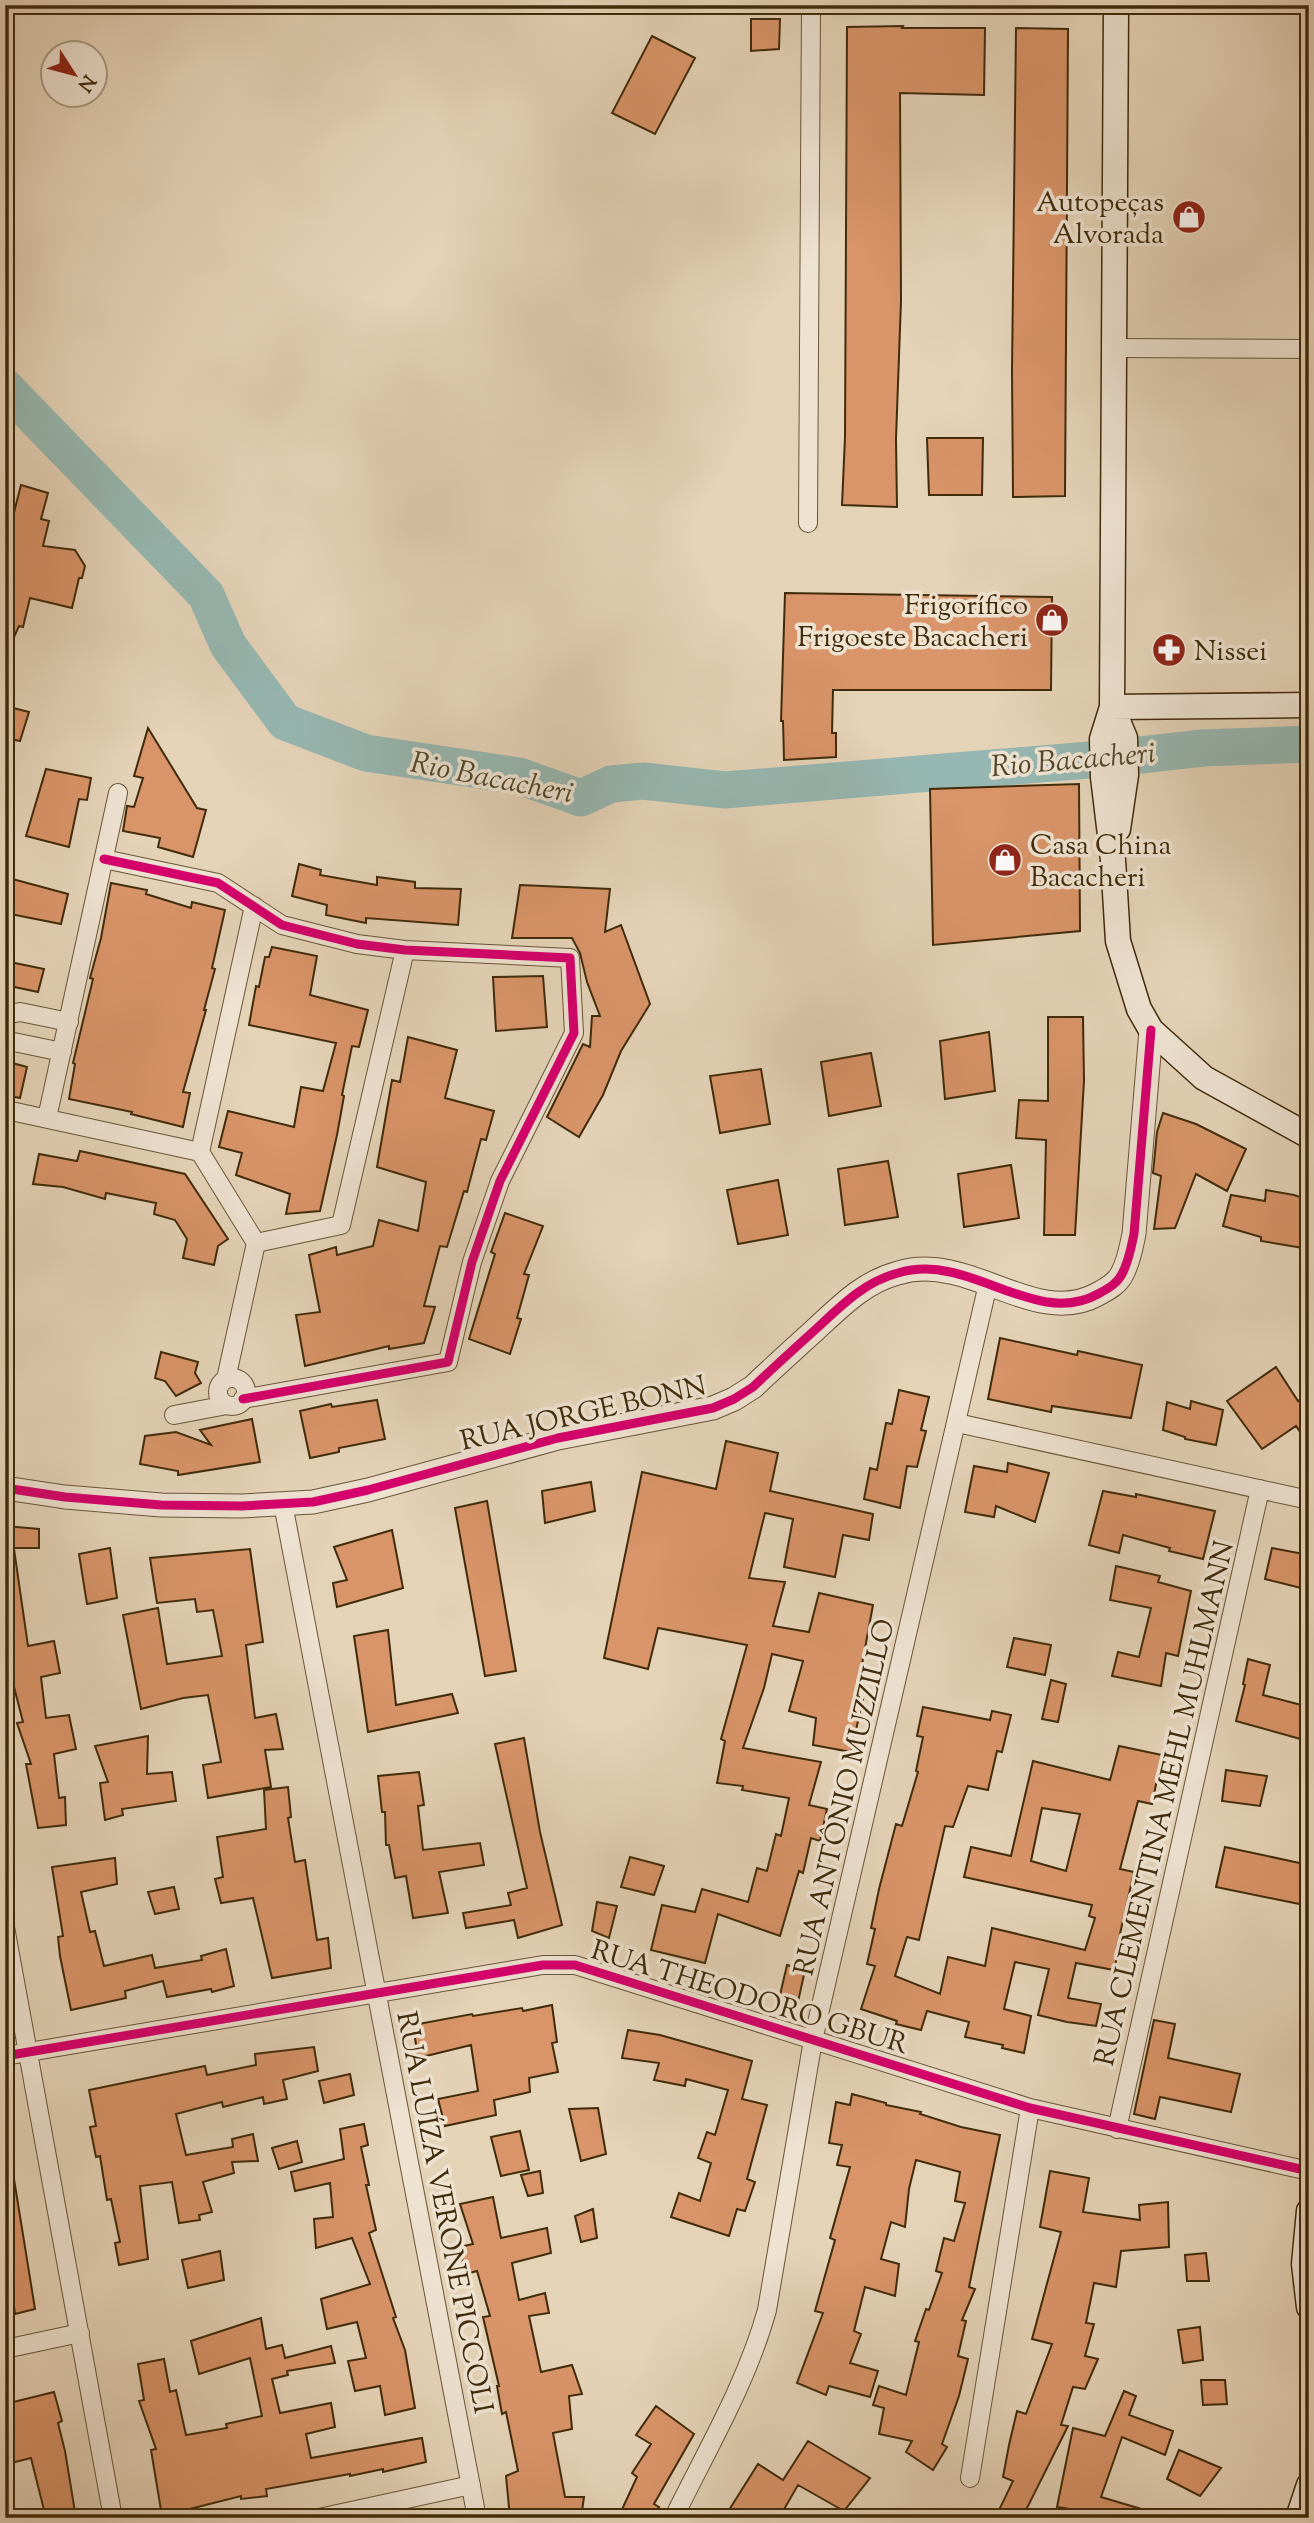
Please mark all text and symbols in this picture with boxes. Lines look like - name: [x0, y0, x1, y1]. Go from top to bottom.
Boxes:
- north arrow: [38, 38, 108, 108]
- text: N: [70, 68, 101, 97]
- place label: Autopeças Alvorada: [1036, 184, 1164, 256]
- shop icon: Autopeças Alvorada: [1170, 198, 1208, 236]
- place label: Frigorífico Frigoeste Bacacheri: [798, 587, 1028, 659]
- shop icon: Frigorífico Frigoeste Bacacheri: [1033, 601, 1071, 639]
- pharmacy icon: Nissei: [1150, 631, 1188, 669]
- place label: Nissei: [1194, 633, 1267, 673]
- water label: Rio Bacacheri: [989, 733, 1157, 790]
- water label: Rio Bacacheri: [407, 743, 576, 816]
- place label: Casa China Bacacheri: [1030, 827, 1171, 899]
- shop icon: Casa China Bacacheri: [986, 841, 1024, 879]
- street label: RUA JORGE BONN: [457, 1367, 711, 1463]
- street label: RUA CLEMENTINA MEHL MUHLMANN: [1086, 1537, 1246, 2070]
- street label: RUA ANTÔNIO MUZZILLO: [785, 1615, 906, 1980]
- street label: RUA THEODORO GBUR: [586, 1932, 913, 2066]
- street label: RUA LUÍZA VERONE PICCOLI: [384, 2008, 502, 2417]

